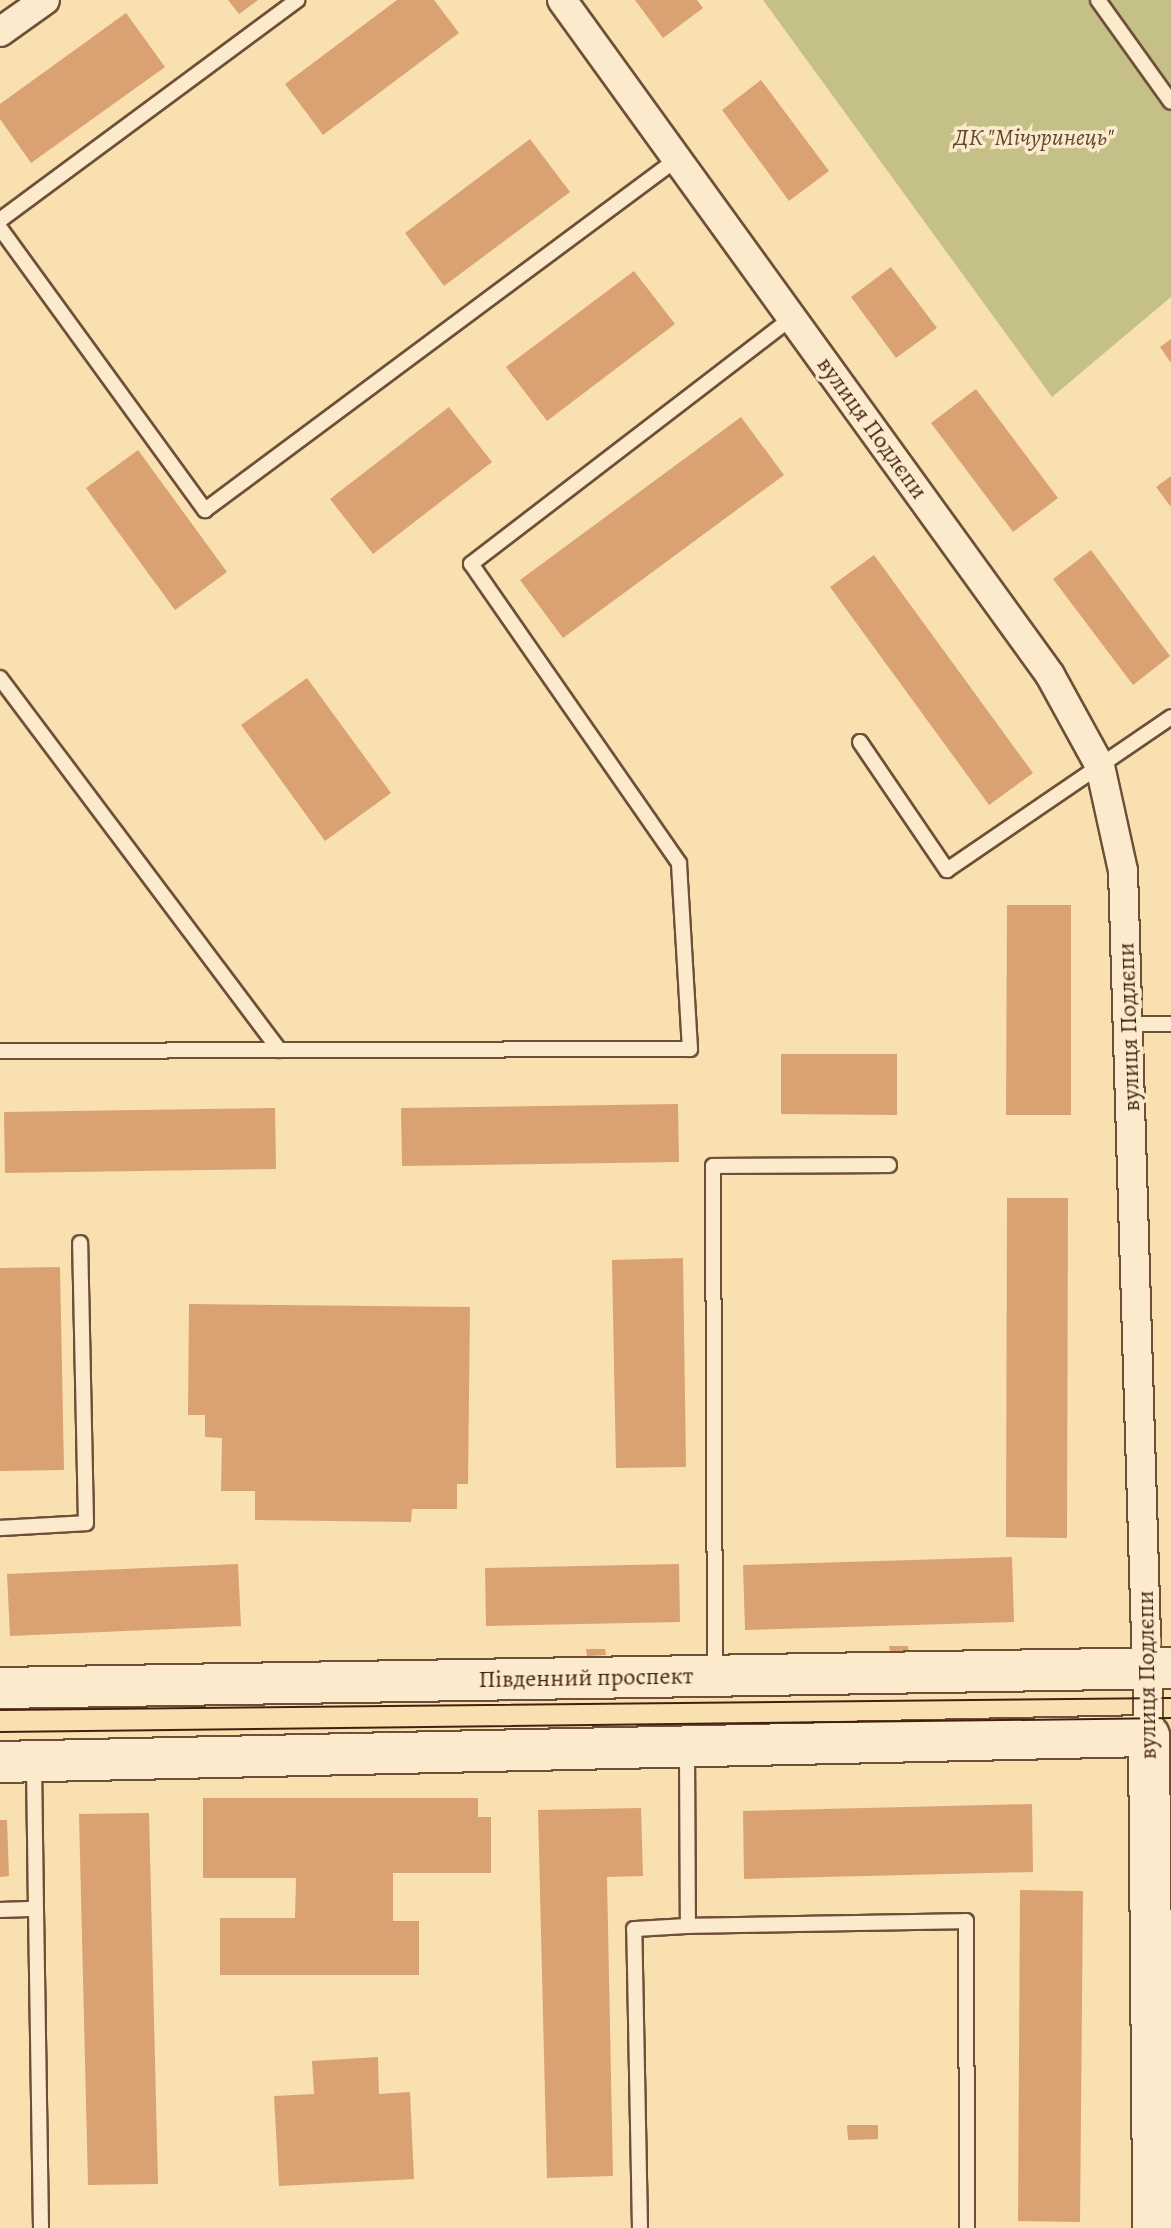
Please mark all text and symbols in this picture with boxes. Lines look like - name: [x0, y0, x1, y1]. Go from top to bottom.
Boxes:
- park label: ДК "Мічуринець": [954, 124, 1114, 152]
- street label: вулиця Подлєпи: [811, 351, 933, 505]
- street label: вулиця Подлєпи: [1112, 942, 1146, 1112]
- street label: вулиця Подлєпи: [1131, 1590, 1163, 1760]
- street label: Південний проспект: [478, 1662, 694, 1694]

